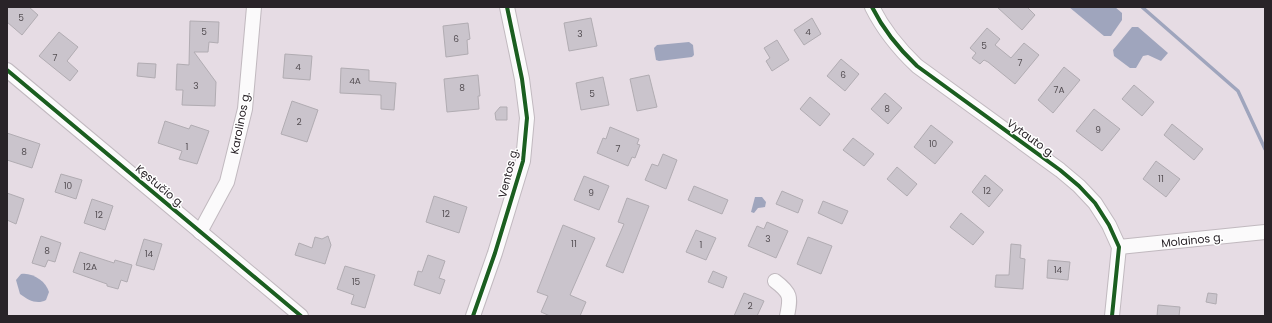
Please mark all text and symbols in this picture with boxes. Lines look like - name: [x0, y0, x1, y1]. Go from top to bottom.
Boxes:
- house number: 5: [18, 12, 24, 24]
- house number: 5: [201, 26, 207, 38]
- house number: 4: [805, 26, 811, 38]
- house number: 3: [577, 28, 583, 40]
- house number: 6: [453, 33, 459, 45]
- house number: 5: [981, 40, 987, 52]
- house number: 7: [53, 52, 58, 64]
- house number: 7: [1018, 57, 1023, 69]
- house number: 4: [295, 61, 301, 73]
- house number: 6: [840, 69, 846, 81]
- house number: 4A: [349, 75, 361, 87]
- house number: 3: [193, 80, 199, 92]
- house number: 8: [459, 82, 465, 94]
- house number: 7A: [1054, 84, 1064, 96]
- house number: 5: [589, 88, 595, 100]
- street label: Karolinos g.: [226, 91, 254, 155]
- house number: 8: [884, 103, 890, 115]
- street label: Vytauto g.: [1004, 115, 1058, 161]
- house number: 2: [296, 116, 302, 128]
- house number: 9: [1095, 124, 1101, 136]
- house number: 10: [929, 138, 938, 150]
- house number: 1: [186, 141, 189, 153]
- house number: 7: [616, 143, 621, 155]
- house number: 8: [21, 146, 27, 158]
- street label: Ventos g.: [494, 146, 522, 200]
- street label: Kęstučio g.: [132, 161, 188, 211]
- house number: 11: [1158, 173, 1164, 185]
- house number: 10: [64, 180, 73, 192]
- house number: 12: [983, 185, 991, 197]
- house number: 9: [588, 187, 594, 199]
- house number: 12: [442, 208, 450, 220]
- house number: 12: [95, 209, 103, 221]
- street label: Molainos g.: [1160, 229, 1224, 251]
- house number: 3: [765, 233, 771, 245]
- house number: 11: [571, 238, 577, 250]
- house number: 1: [700, 239, 703, 251]
- house number: 8: [44, 245, 50, 257]
- house number: 14: [145, 248, 154, 260]
- house number: 12A: [83, 261, 97, 273]
- house number: 14: [1054, 264, 1063, 276]
- house number: 15: [352, 276, 361, 288]
- house number: 2: [747, 300, 753, 312]

